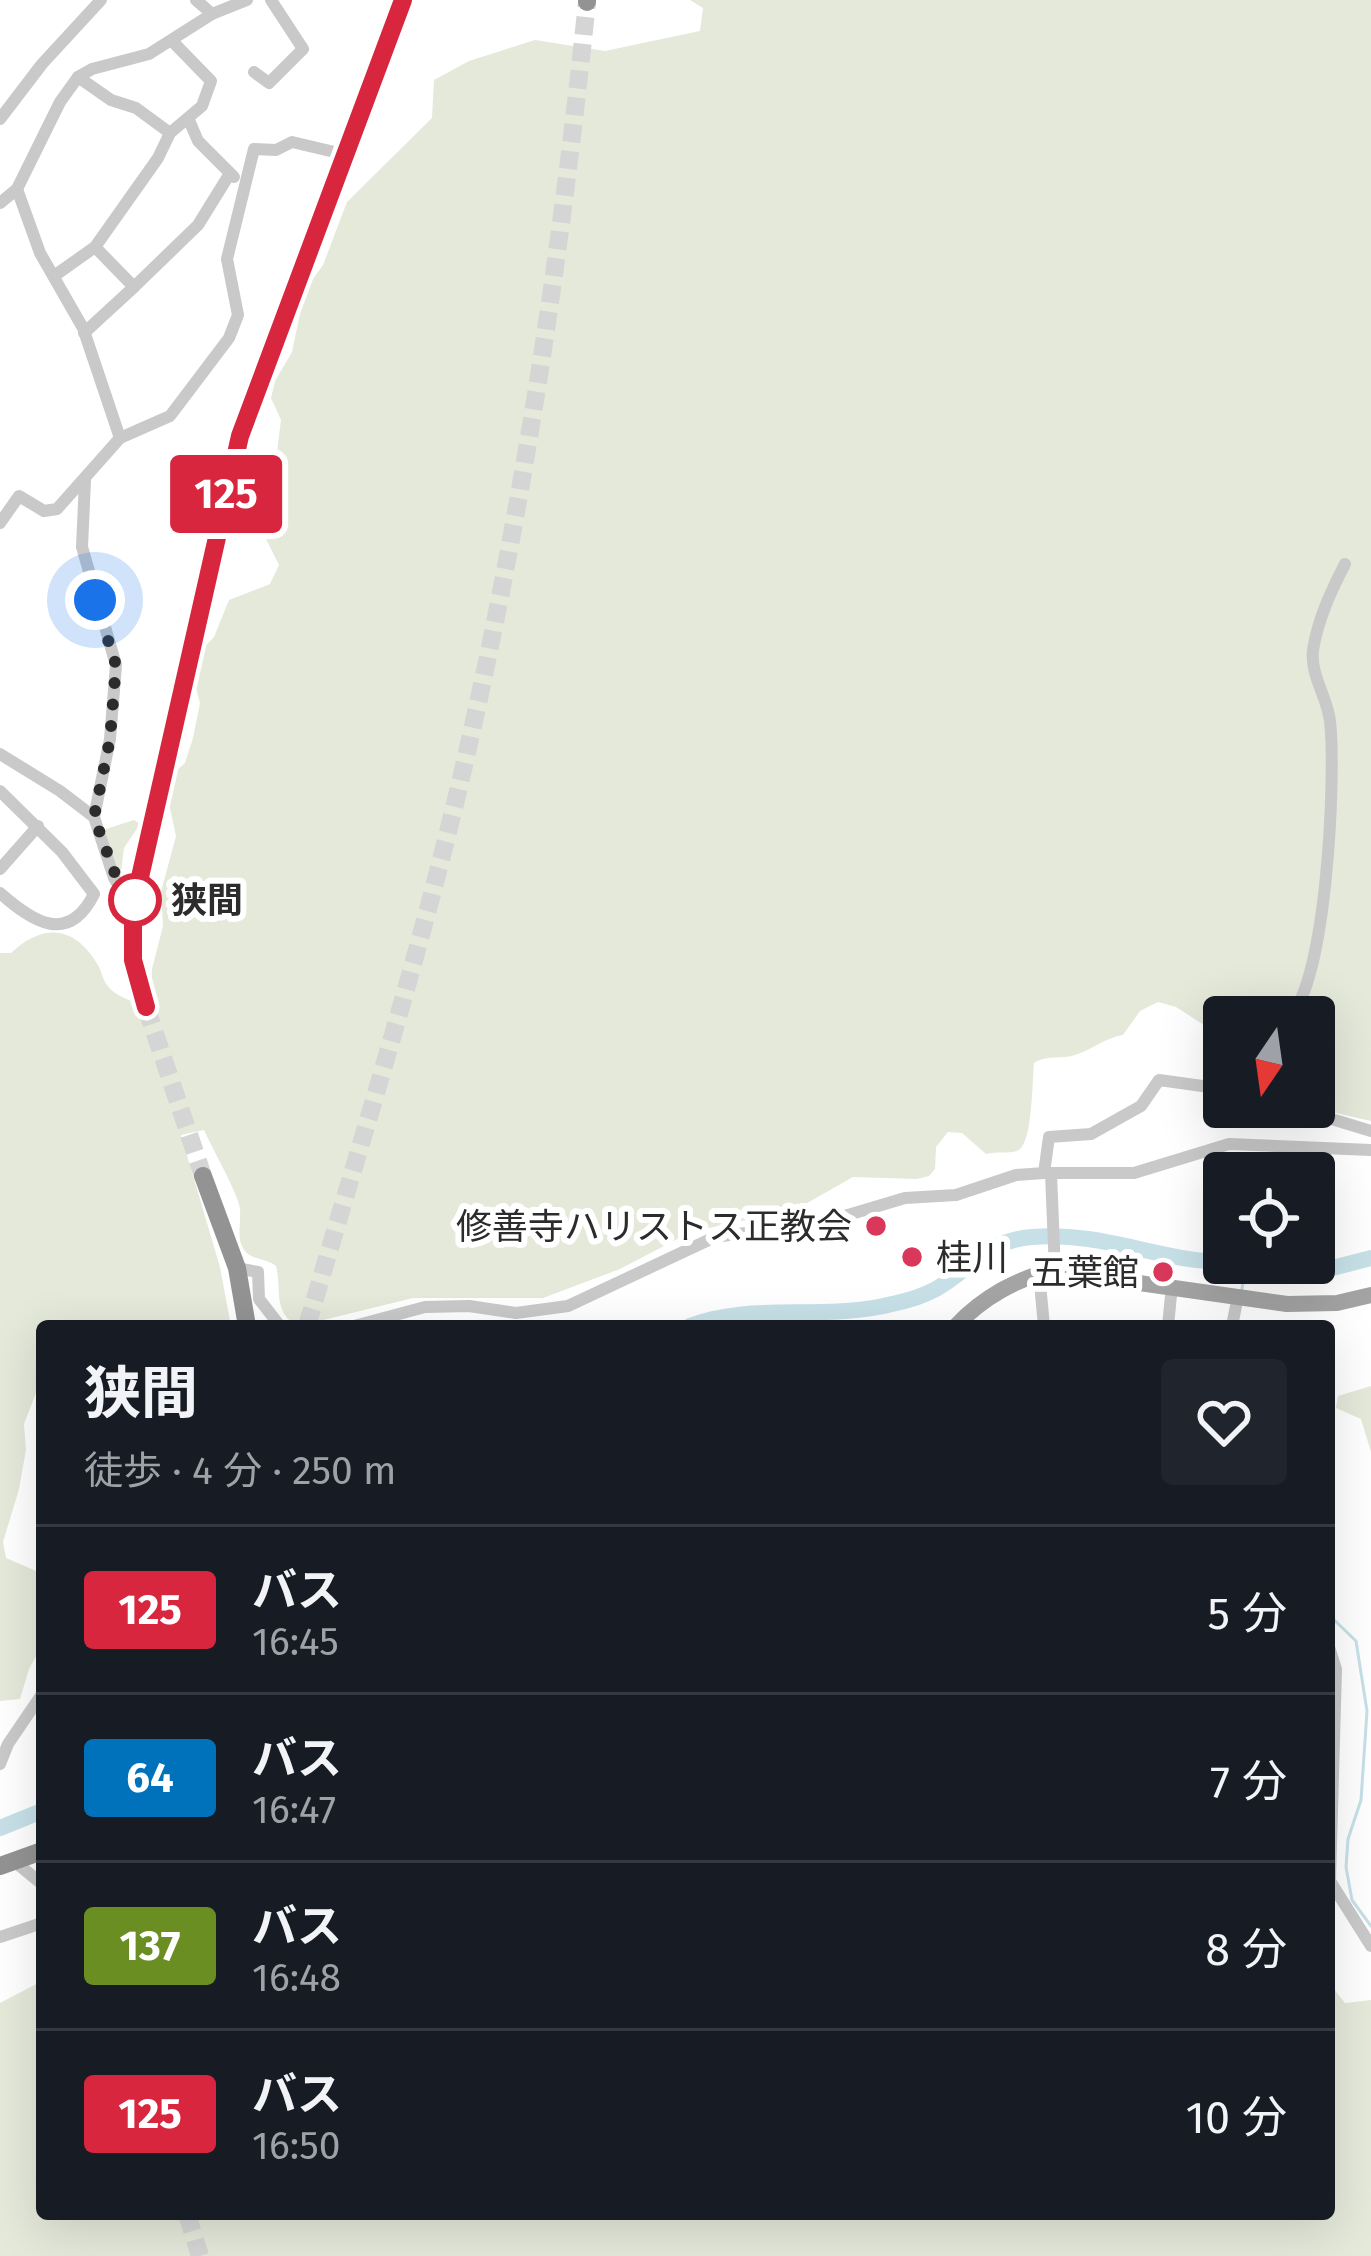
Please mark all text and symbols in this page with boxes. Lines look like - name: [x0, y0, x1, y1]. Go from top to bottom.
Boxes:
- line badge: 125: [157, 455, 295, 533]
- text: 125: [194, 469, 258, 519]
- your location: [65, 570, 125, 630]
- marker: 狭間: [110, 875, 160, 925]
- place label: 狭間: [171, 879, 243, 923]
- north arrow: [1203, 996, 1335, 1128]
- map controls: [1203, 996, 1335, 1284]
- button: locate: [1203, 1152, 1335, 1284]
- place label: 修善寺ハリストス正教会: [456, 1205, 852, 1249]
- marker: 修善寺ハリストス正教会: [863, 1213, 889, 1239]
- place label: 桂川: [936, 1236, 1008, 1280]
- marker: 桂川: [899, 1244, 925, 1270]
- place label: 五葉館: [1031, 1251, 1139, 1295]
- marker: 五葉館: [1150, 1259, 1176, 1285]
- button: heart: [1161, 1359, 1287, 1485]
- text: 狭間: [84, 1360, 198, 1428]
- text: 徒歩 · 4 分 · 250 m: [84, 1448, 397, 1494]
- text: バス: [252, 1564, 342, 1618]
- text: 125: [118, 1585, 182, 1635]
- text: 5 分: [1208, 1587, 1287, 1641]
- text: 16:45: [252, 1619, 339, 1665]
- text: バス: [252, 1732, 342, 1786]
- text: 64: [126, 1753, 174, 1803]
- text: 7 分: [1210, 1755, 1287, 1809]
- text: 16:47: [252, 1787, 336, 1833]
- text: バス: [252, 1900, 342, 1954]
- text: 137: [120, 1921, 180, 1971]
- text: 8 分: [1205, 1923, 1287, 1977]
- text: 16:48: [252, 1955, 341, 2001]
- text: バス: [252, 2068, 342, 2122]
- text: 125: [118, 2089, 182, 2139]
- text: 10 分: [1185, 2091, 1287, 2145]
- text: 16:50: [252, 2123, 341, 2169]

